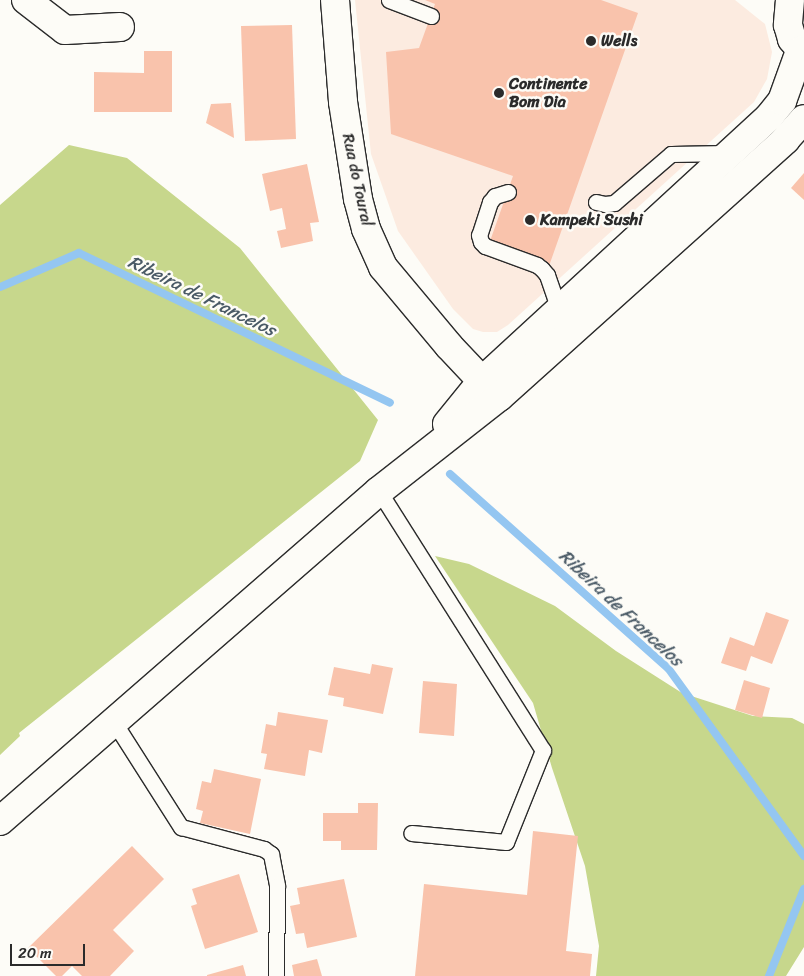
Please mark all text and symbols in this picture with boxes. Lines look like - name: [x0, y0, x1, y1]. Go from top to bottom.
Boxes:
- place label: Wells: [601, 31, 637, 51]
- marker: Wells: [585, 35, 597, 47]
- place label: Continente Bom Dia: [509, 74, 587, 112]
- marker: Continente Bom Dia: [493, 87, 505, 99]
- street label: Rua do Toural: [338, 132, 376, 228]
- place label: Kampeki Sushi: [540, 210, 643, 230]
- marker: Kampeki Sushi: [524, 214, 536, 226]
- water label: Ribeira de Francelos: [125, 251, 279, 341]
- water label: Ribeira de Francelos: [555, 545, 687, 671]
- scale bar: [12, 934, 88, 966]
- text: 20 m: [18, 940, 52, 966]

